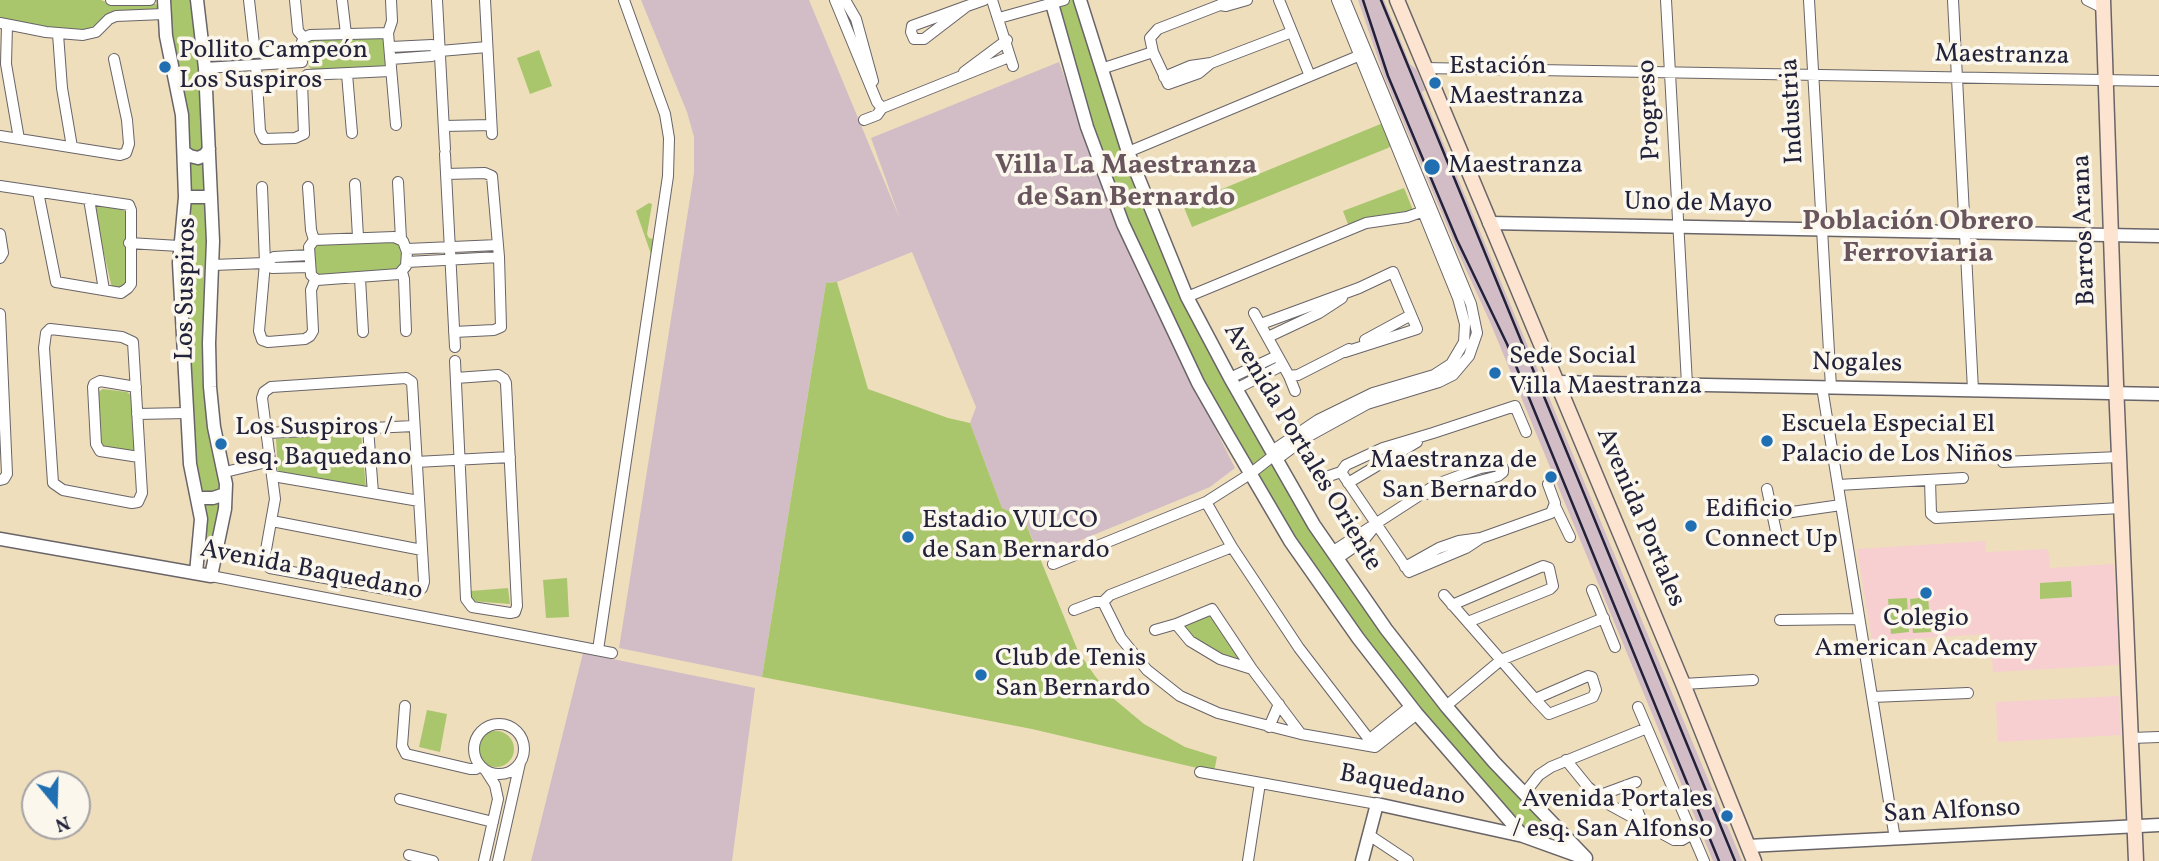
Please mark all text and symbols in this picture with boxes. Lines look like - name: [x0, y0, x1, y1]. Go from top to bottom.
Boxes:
- place label: Pollito Campeón Los Suspiros: [179, 36, 368, 98]
- street label: Maestranza: [1934, 40, 2070, 74]
- place label: Estación Maestranza: [1449, 52, 1584, 114]
- street label: Industria: [1776, 57, 1812, 165]
- marker: Pollito Campeón Los Suspiros: [157, 59, 173, 75]
- street label: Progreso: [1633, 59, 1669, 161]
- marker: Estación Maestranza: [1427, 75, 1443, 91]
- district label: Villa La Maestranza de San Bernardo: [995, 151, 1257, 217]
- place label: Maestranza: [1448, 151, 1583, 183]
- street label: Barros Arana: [2068, 154, 2104, 306]
- marker: Maestranza: [1422, 157, 1442, 177]
- street label: Uno de Mayo: [1624, 188, 1772, 222]
- district label: Población Obrero Ferroviaria: [1802, 207, 2034, 273]
- street label: Los Suspiros: [171, 217, 205, 361]
- street label: Avenida Portales Oriente: [1215, 319, 1387, 577]
- place label: Sede Social Villa Maestranza: [1509, 342, 1702, 404]
- street label: Nogales: [1811, 349, 1903, 381]
- marker: Sede Social Villa Maestranza: [1487, 365, 1503, 381]
- place label: Escuela Especial El Palacio de Los Niños: [1781, 410, 2013, 472]
- place label: Los Suspiros / esq. Baquedano: [235, 413, 411, 474]
- street label: Avenida Portales: [1587, 424, 1691, 612]
- marker: Escuela Especial El Palacio de Los Niños: [1759, 433, 1775, 449]
- marker: Los Suspiros / esq. Baquedano: [213, 436, 229, 452]
- place label: Maestranza de San Bernardo: [1370, 446, 1537, 508]
- marker: Maestranza de San Bernardo: [1543, 469, 1559, 485]
- place label: Edificio Connect Up: [1705, 495, 1838, 556]
- place label: Estadio VULCO de San Bernardo: [922, 506, 1109, 568]
- marker: Edificio Connect Up: [1683, 518, 1699, 534]
- marker: Estadio VULCO de San Bernardo: [900, 529, 916, 545]
- street label: Avenida Baquedano: [197, 535, 425, 609]
- marker: Colegio American Academy: [1918, 585, 1934, 601]
- place label: Colegio American Academy: [1814, 604, 2038, 666]
- place label: Club de Tenis San Bernardo: [995, 644, 1150, 706]
- marker: Club de Tenis San Bernardo: [973, 667, 989, 683]
- street label: Baquedano: [1337, 760, 1467, 814]
- north arrow: [21, 770, 91, 840]
- place label: Avenida Portales / esq. San Alfonso: [1512, 785, 1713, 846]
- street label: San Alfonso: [1883, 794, 2021, 832]
- text: N: [51, 808, 73, 837]
- marker: Avenida Portales / esq. San Alfonso: [1719, 808, 1735, 824]

